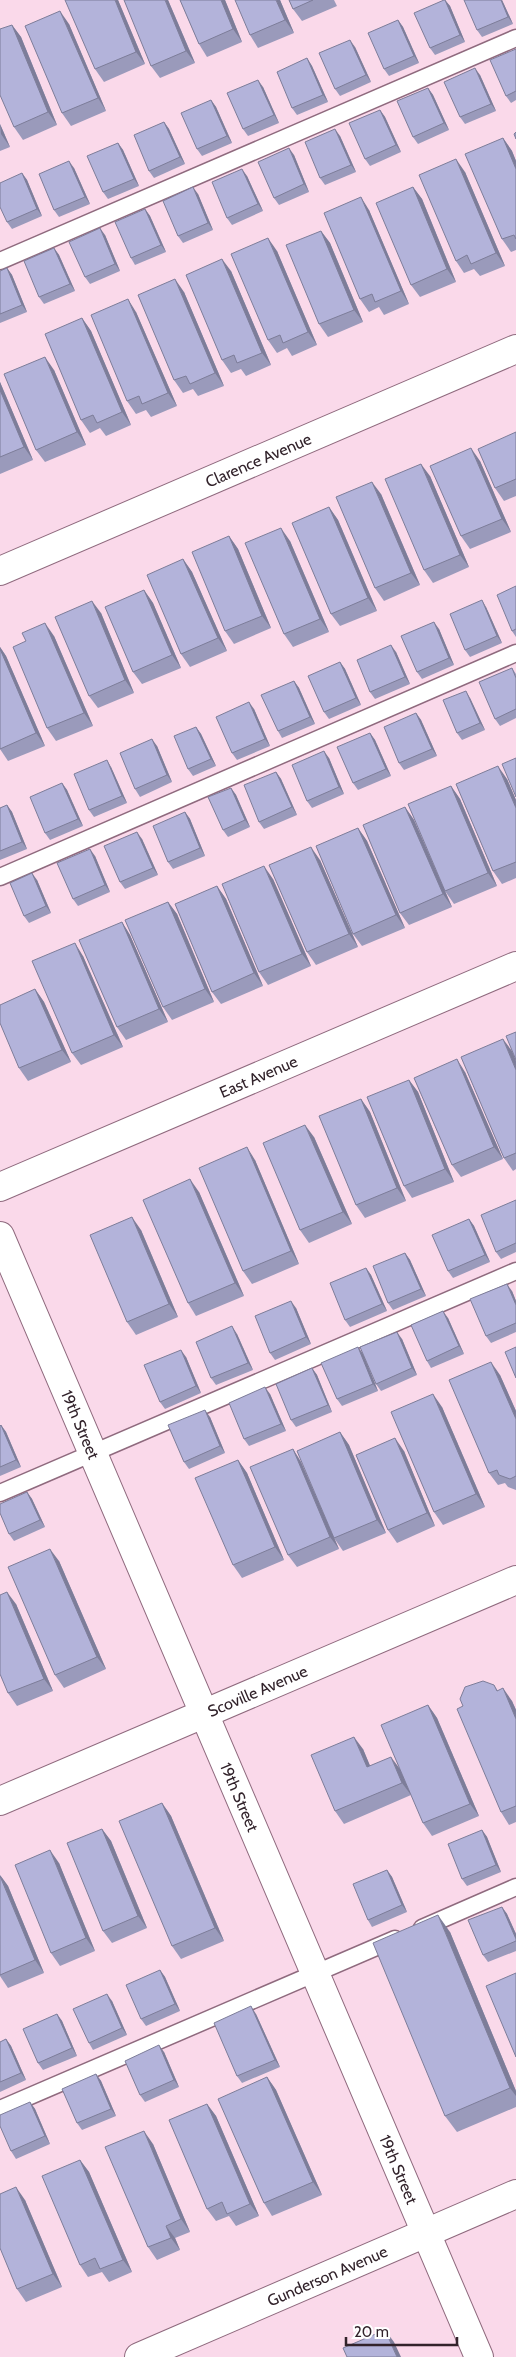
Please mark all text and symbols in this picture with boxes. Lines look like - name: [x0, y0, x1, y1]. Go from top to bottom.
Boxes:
- street label: Clarence Avenue: [202, 429, 314, 491]
- street label: East Avenue: [216, 1051, 300, 1101]
- street label: 19th Street: [57, 1387, 104, 1462]
- street label: Scoville Avenue: [205, 1661, 310, 1720]
- street label: 19th Street: [217, 1760, 263, 1835]
- street label: 19th Street: [376, 2132, 422, 2207]
- street label: Gunderson Avenue: [264, 2241, 390, 2310]
- scale bar: [346, 2314, 457, 2346]
- text: 20 m: [354, 2323, 389, 2341]

